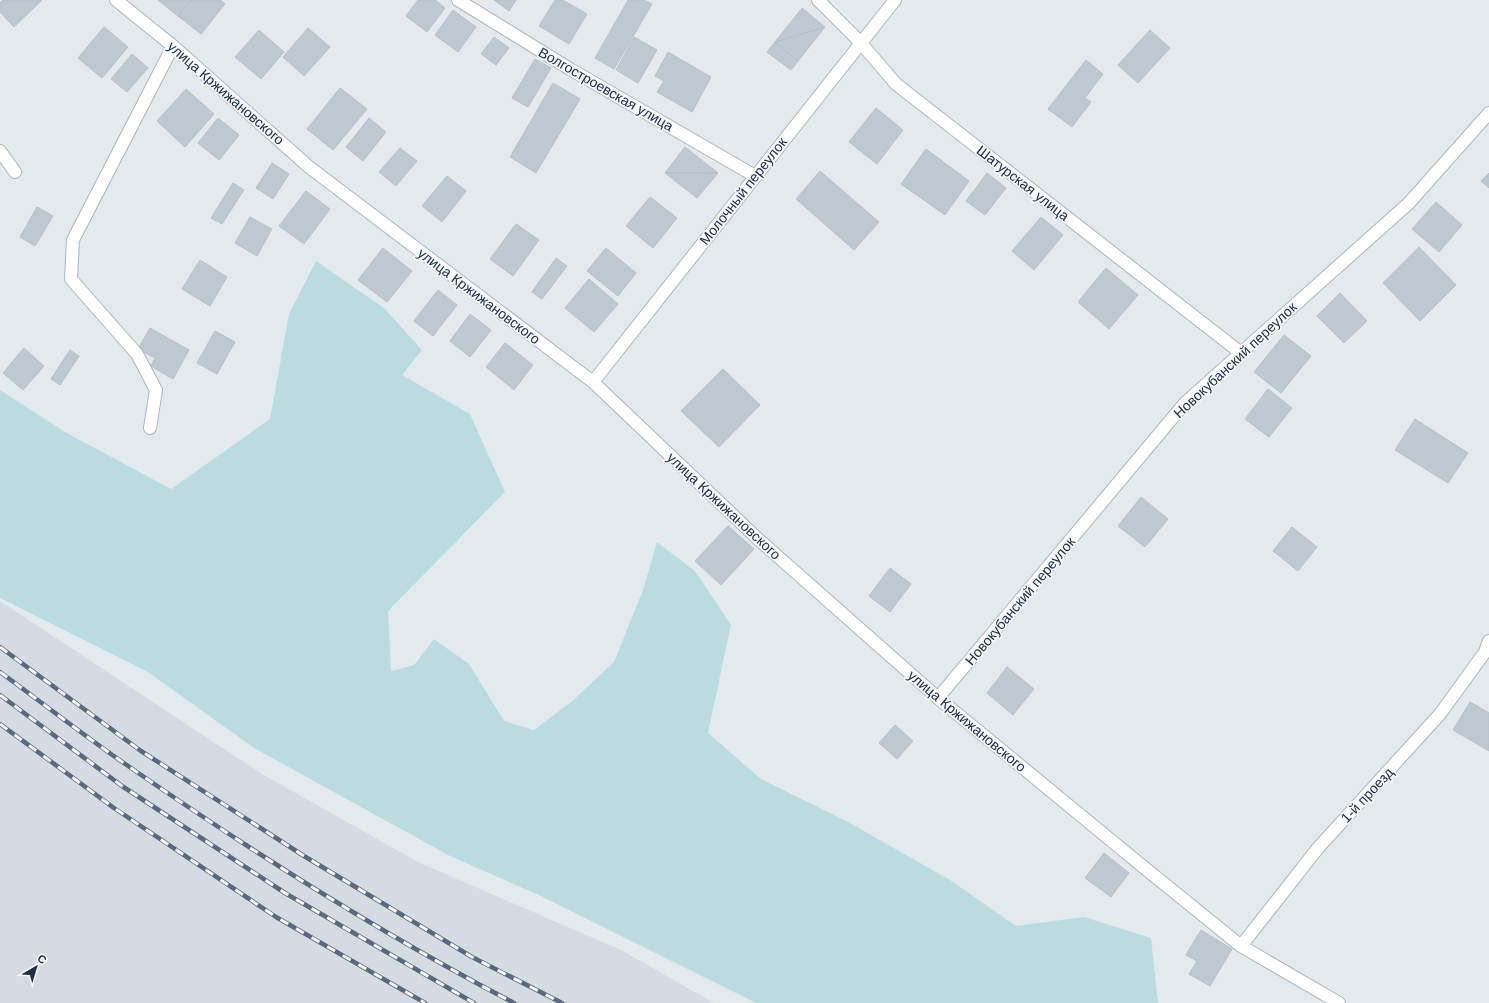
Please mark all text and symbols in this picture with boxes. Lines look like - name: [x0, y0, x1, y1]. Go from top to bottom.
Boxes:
- street label: улица Кржижановского: [164, 38, 288, 148]
- street label: Волгостроевская улица: [536, 44, 676, 134]
- street label: Молочный переулок: [696, 134, 790, 248]
- street label: Шатурская улица: [974, 142, 1072, 224]
- street label: улица Кржижановского: [415, 245, 544, 347]
- street label: Новокубанский переулок: [1170, 298, 1300, 421]
- street label: улица Кржижановского: [664, 449, 784, 563]
- street label: Новокубанский переулок: [962, 533, 1079, 668]
- street label: улица Кржижановского: [905, 667, 1029, 775]
- street label: 1-й проезд: [1338, 764, 1396, 826]
- north arrow: [16, 947, 56, 987]
- text: С: [35, 952, 49, 966]

